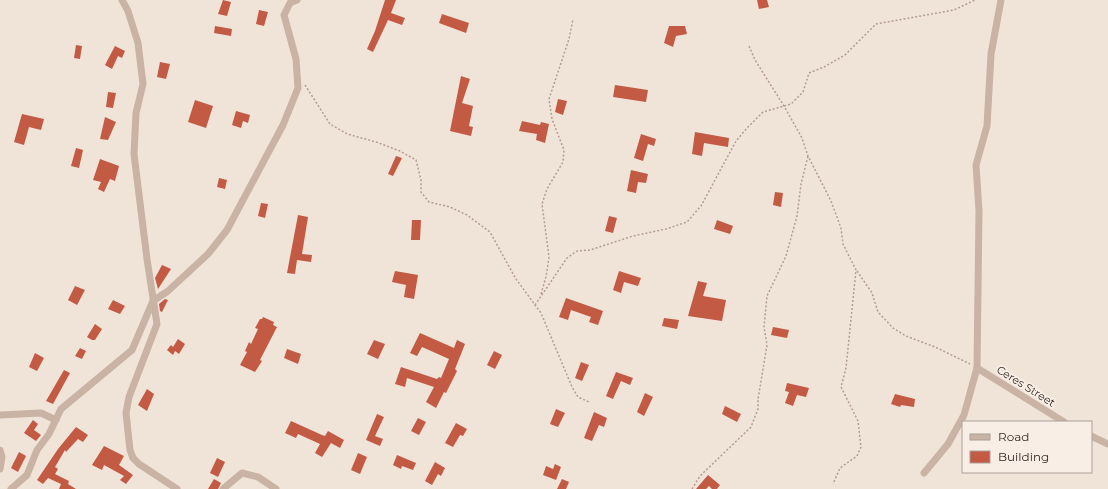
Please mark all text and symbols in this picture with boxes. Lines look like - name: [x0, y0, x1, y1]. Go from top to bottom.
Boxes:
- street label: Ceres Street: [994, 362, 1058, 410]
- legend: [962, 421, 1092, 473]
- text: Road: [998, 429, 1029, 444]
- text: Building: [998, 449, 1049, 464]

